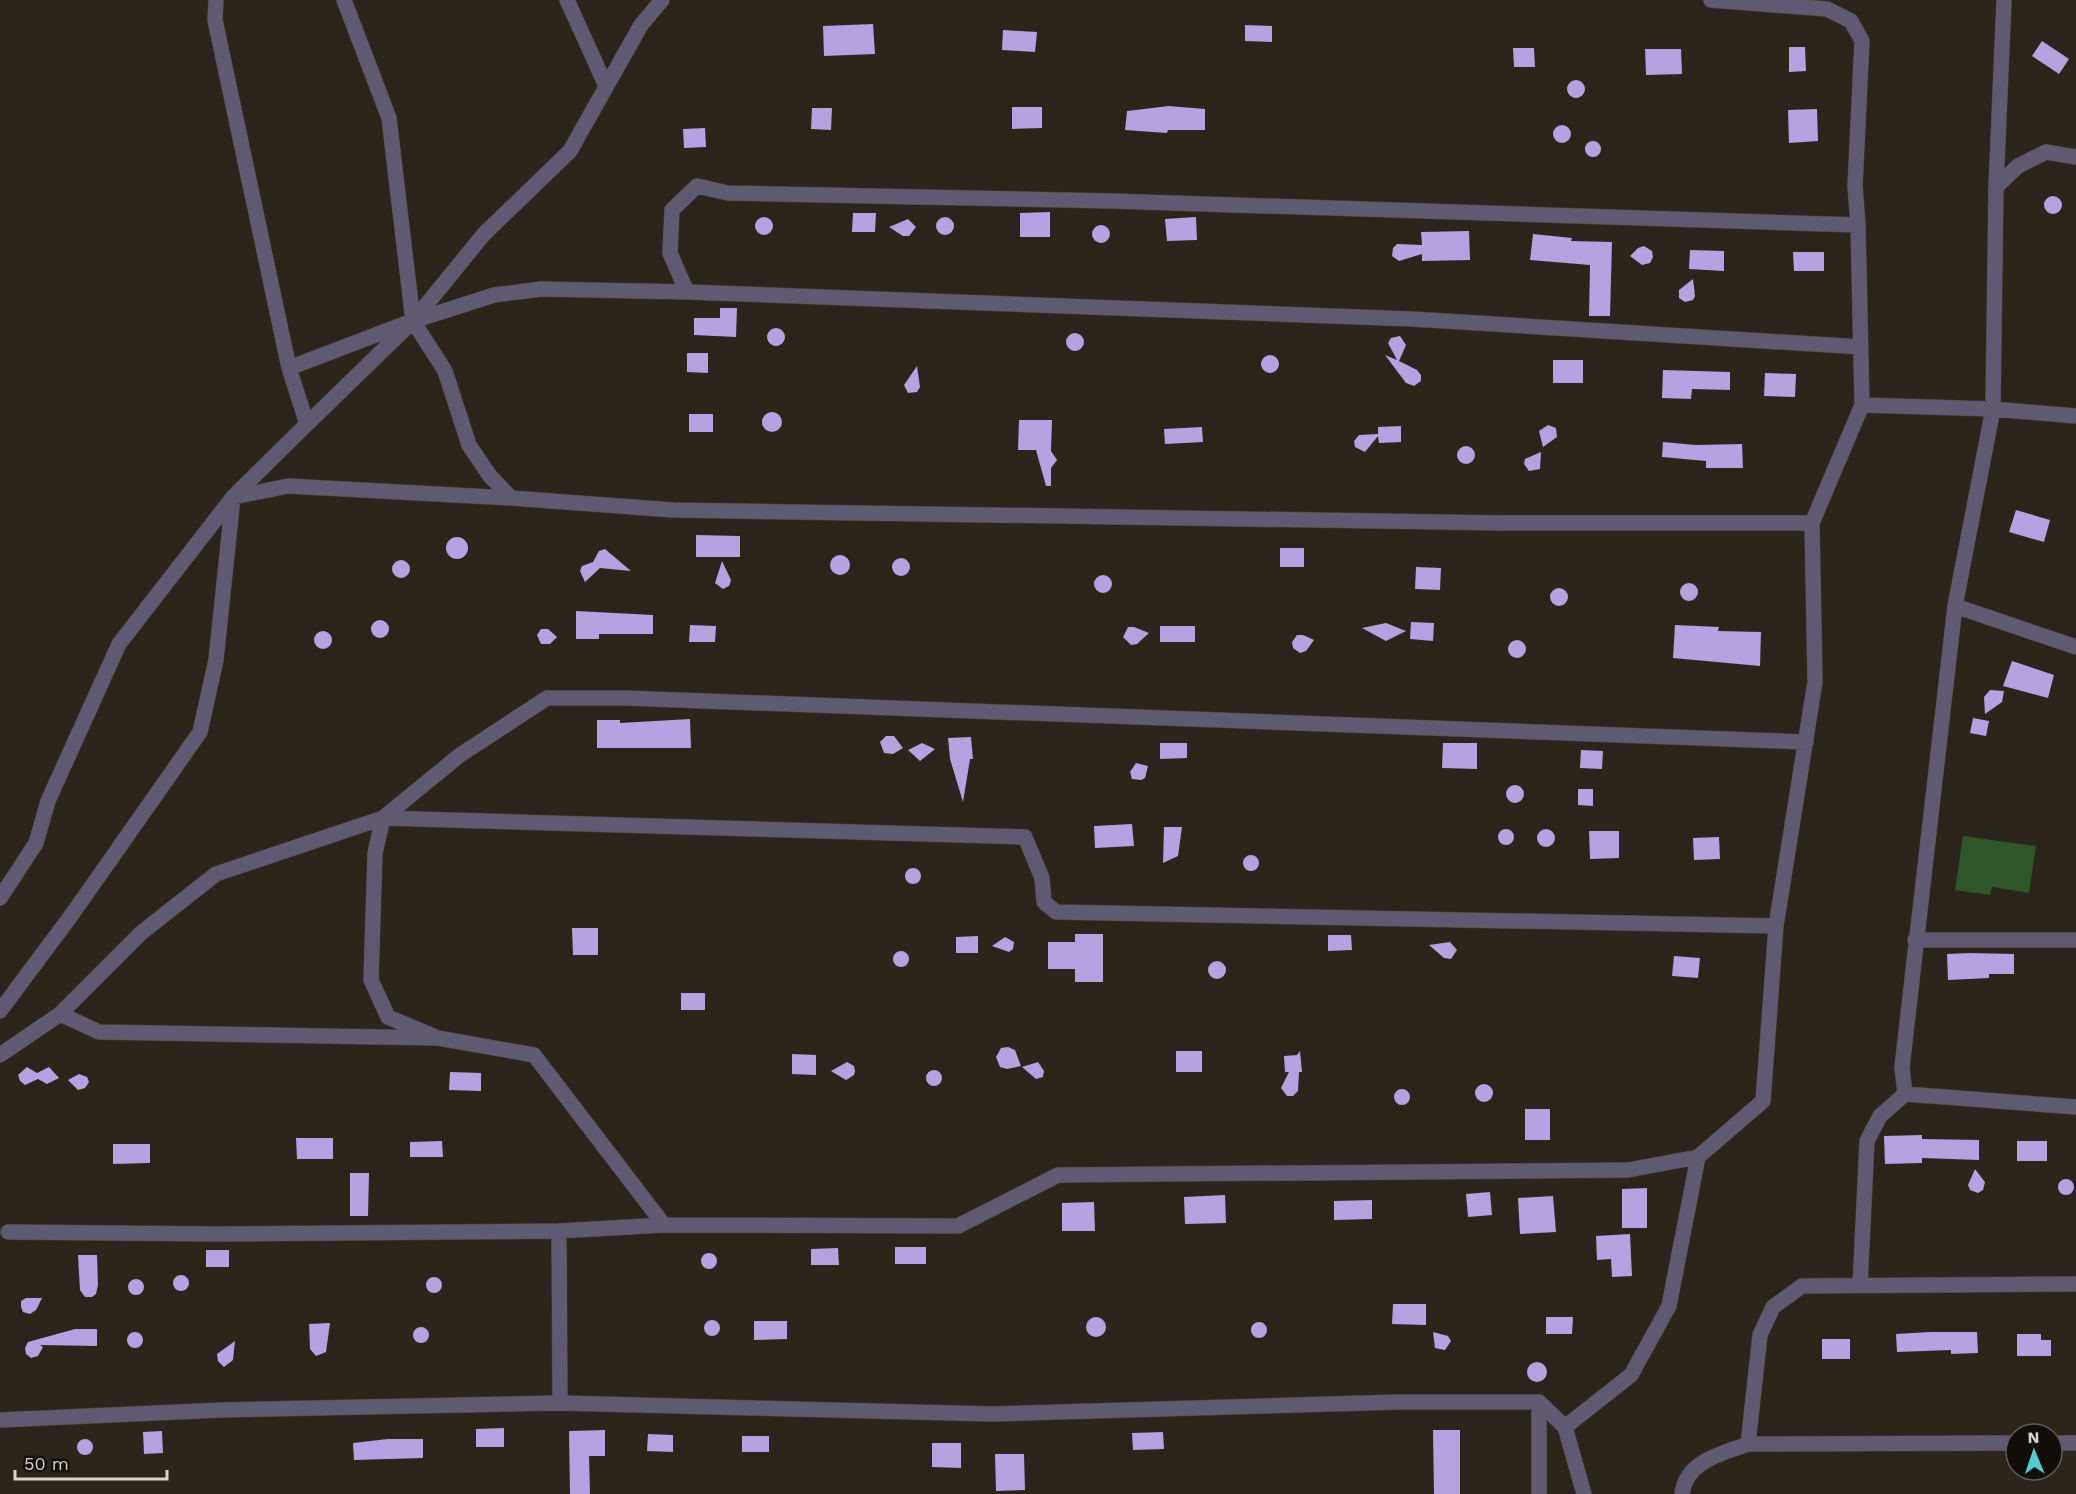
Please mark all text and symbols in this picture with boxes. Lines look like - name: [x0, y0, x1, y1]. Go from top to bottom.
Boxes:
- north arrow: [2004, 1422, 2064, 1482]
- text: N: [2027, 1428, 2040, 1447]
- scale bar: [15, 1443, 166, 1481]
- text: 50 m: [24, 1453, 69, 1474]

